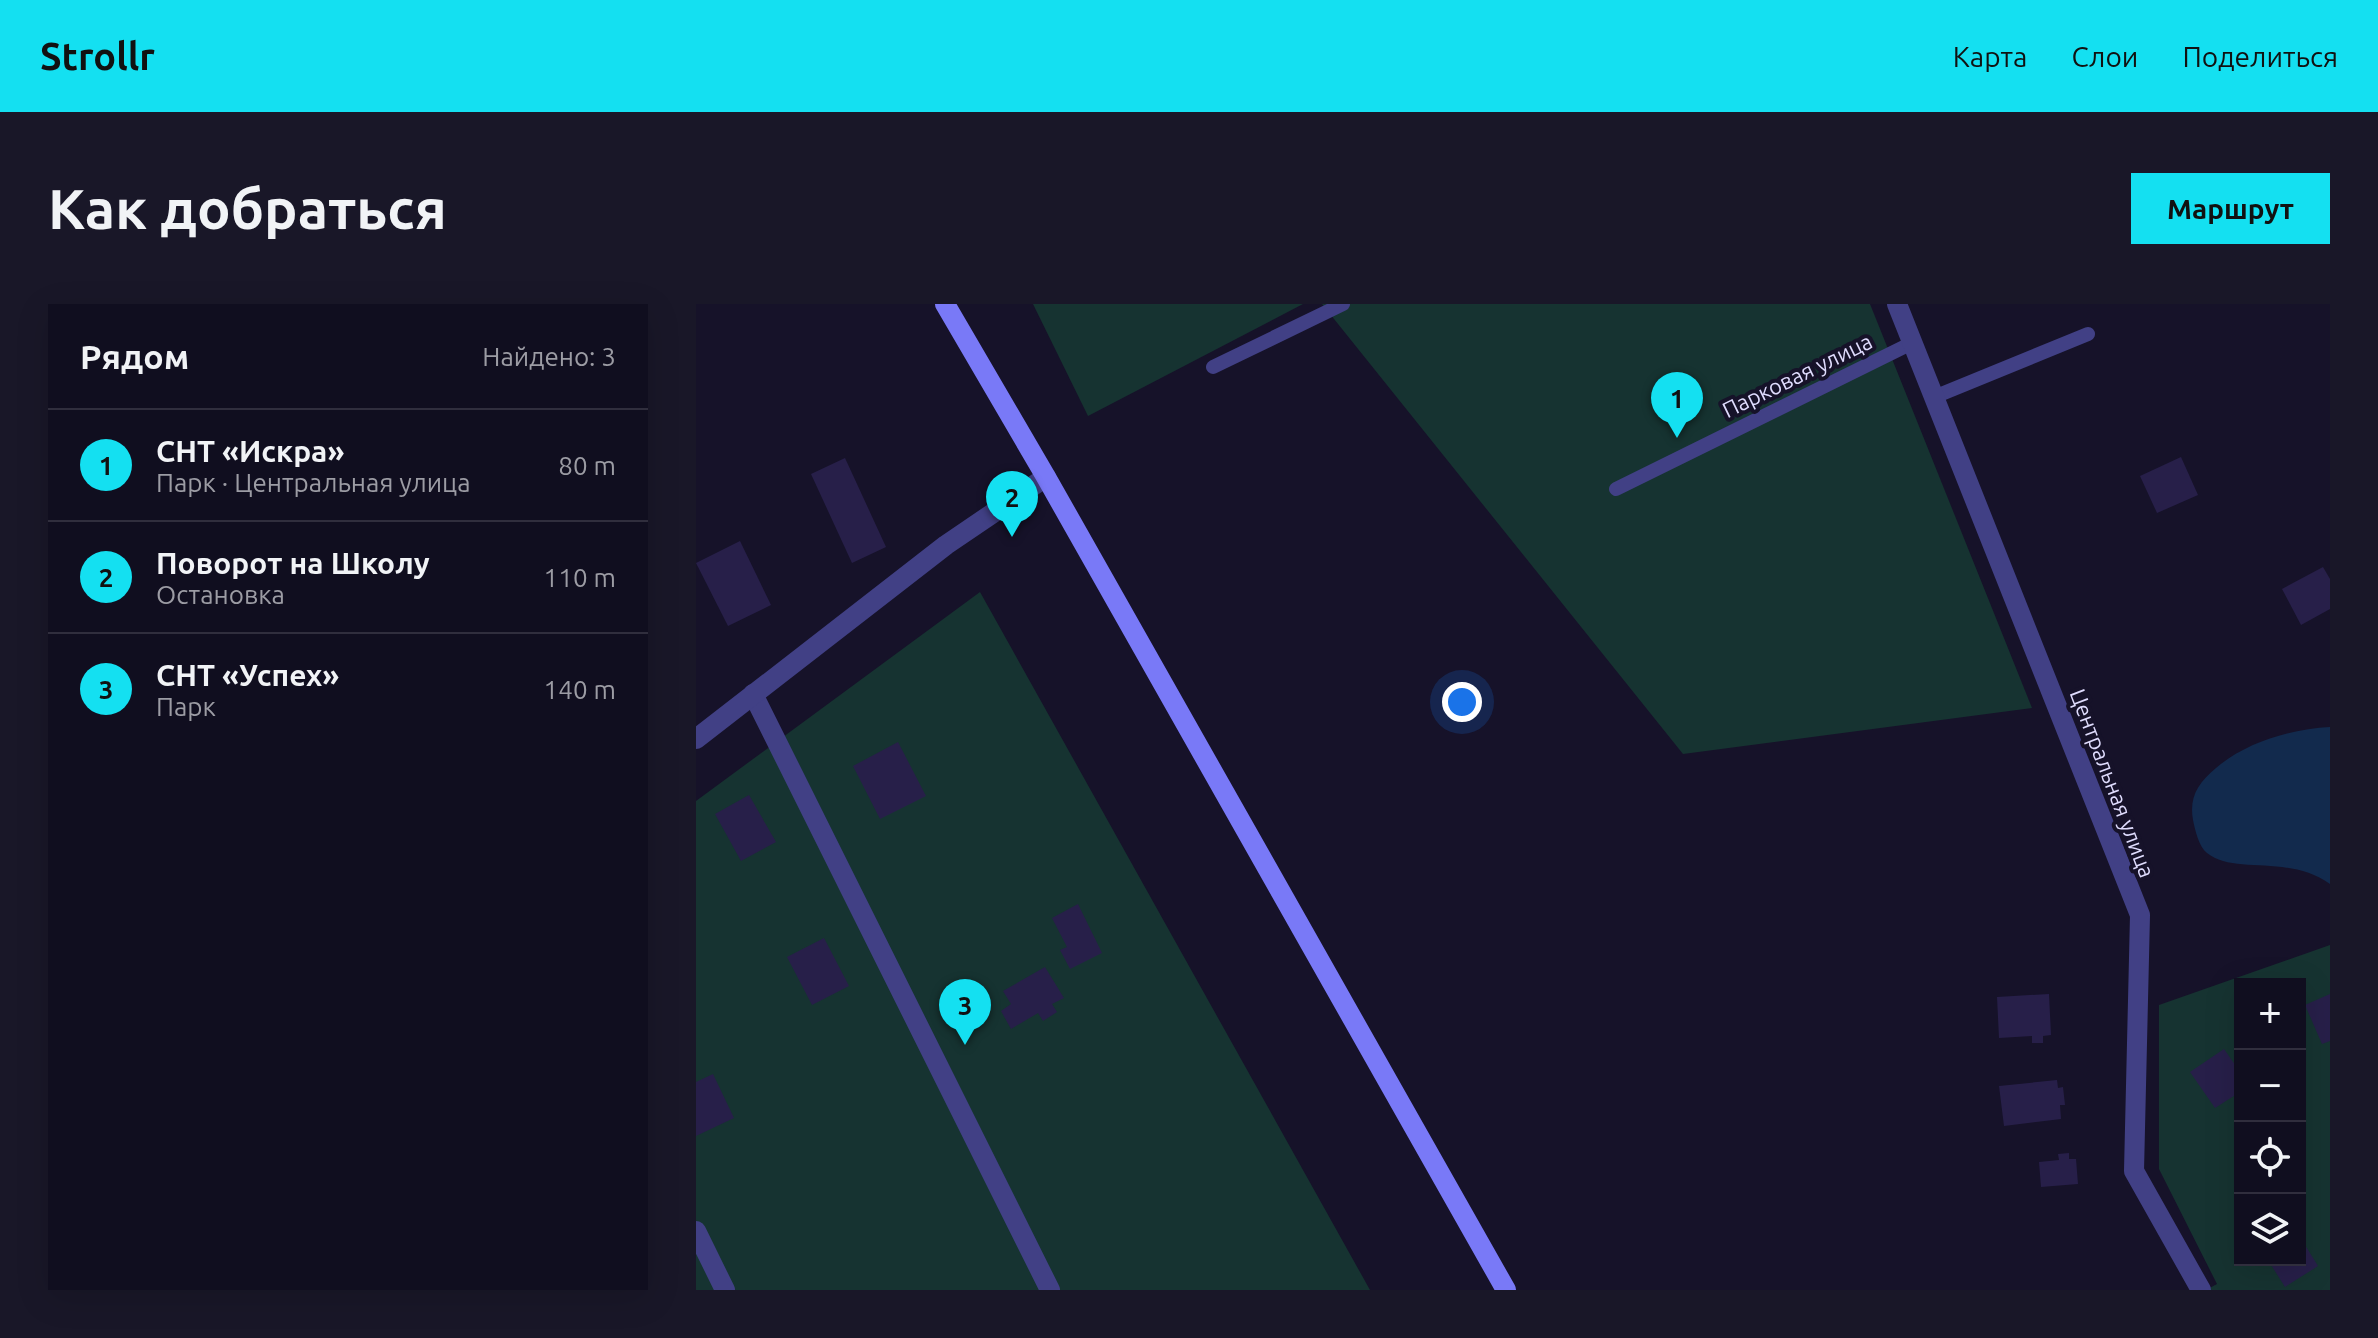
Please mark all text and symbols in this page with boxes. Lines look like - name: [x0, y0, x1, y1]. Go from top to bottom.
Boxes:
- text: Strollr: [40, 35, 155, 77]
- text: Карта: [1953, 41, 2027, 72]
- text: Слои: [2071, 41, 2138, 72]
- text: Поделиться: [2182, 41, 2338, 72]
- button: Маршрут: [2131, 173, 2330, 244]
- text: Как добраться: [48, 177, 447, 240]
- street label: Парковая улица: [1718, 328, 1876, 422]
- text: Рядом: [80, 337, 189, 375]
- text: Найдено: 3: [482, 342, 616, 371]
- pin: 1: [1651, 372, 1703, 438]
- text: СНТ «Искра»: [156, 434, 344, 468]
- text: 1: [99, 451, 113, 480]
- text: 80 m: [558, 451, 616, 480]
- text: Парк · Центральная улица: [156, 468, 471, 497]
- pin: 2: [986, 471, 1038, 537]
- text: Поворот на Школу: [156, 546, 430, 580]
- text: 2: [99, 563, 113, 592]
- text: 110 m: [544, 563, 616, 592]
- text: Остановка: [156, 580, 285, 609]
- text: СНТ «Успех»: [156, 658, 339, 692]
- text: 3: [99, 675, 113, 704]
- text: 140 m: [544, 675, 616, 704]
- your location: [1442, 682, 1482, 722]
- street label: Центральная улица: [2066, 685, 2160, 881]
- text: Парк: [156, 692, 216, 721]
- map controls: [2234, 978, 2306, 1266]
- button: +: [2234, 978, 2306, 1050]
- pin: 3: [939, 979, 991, 1045]
- button: −: [2234, 1050, 2306, 1122]
- button: locate: [2234, 1122, 2306, 1194]
- button: layers: [2234, 1194, 2306, 1266]

